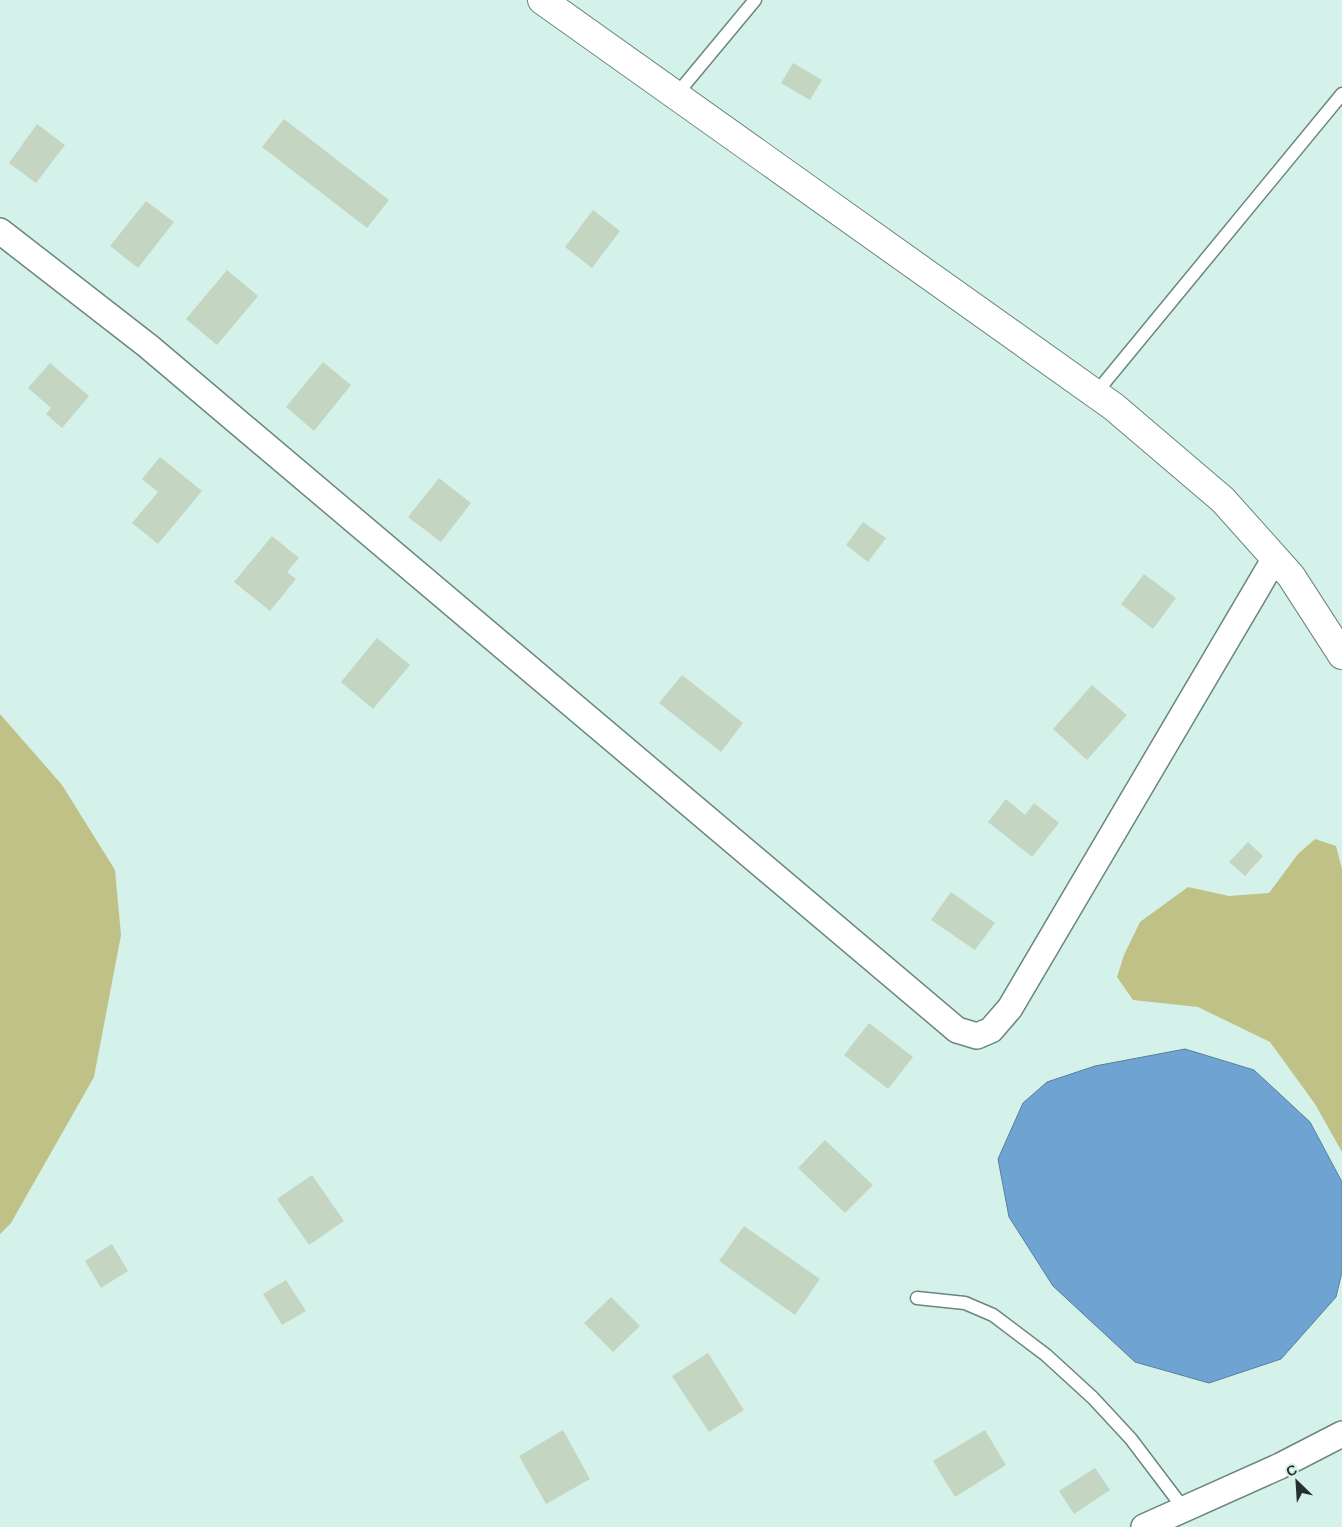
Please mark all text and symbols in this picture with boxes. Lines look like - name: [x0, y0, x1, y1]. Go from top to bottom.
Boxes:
- north arrow: [1272, 1457, 1322, 1507]
- text: С: [1284, 1461, 1299, 1480]

